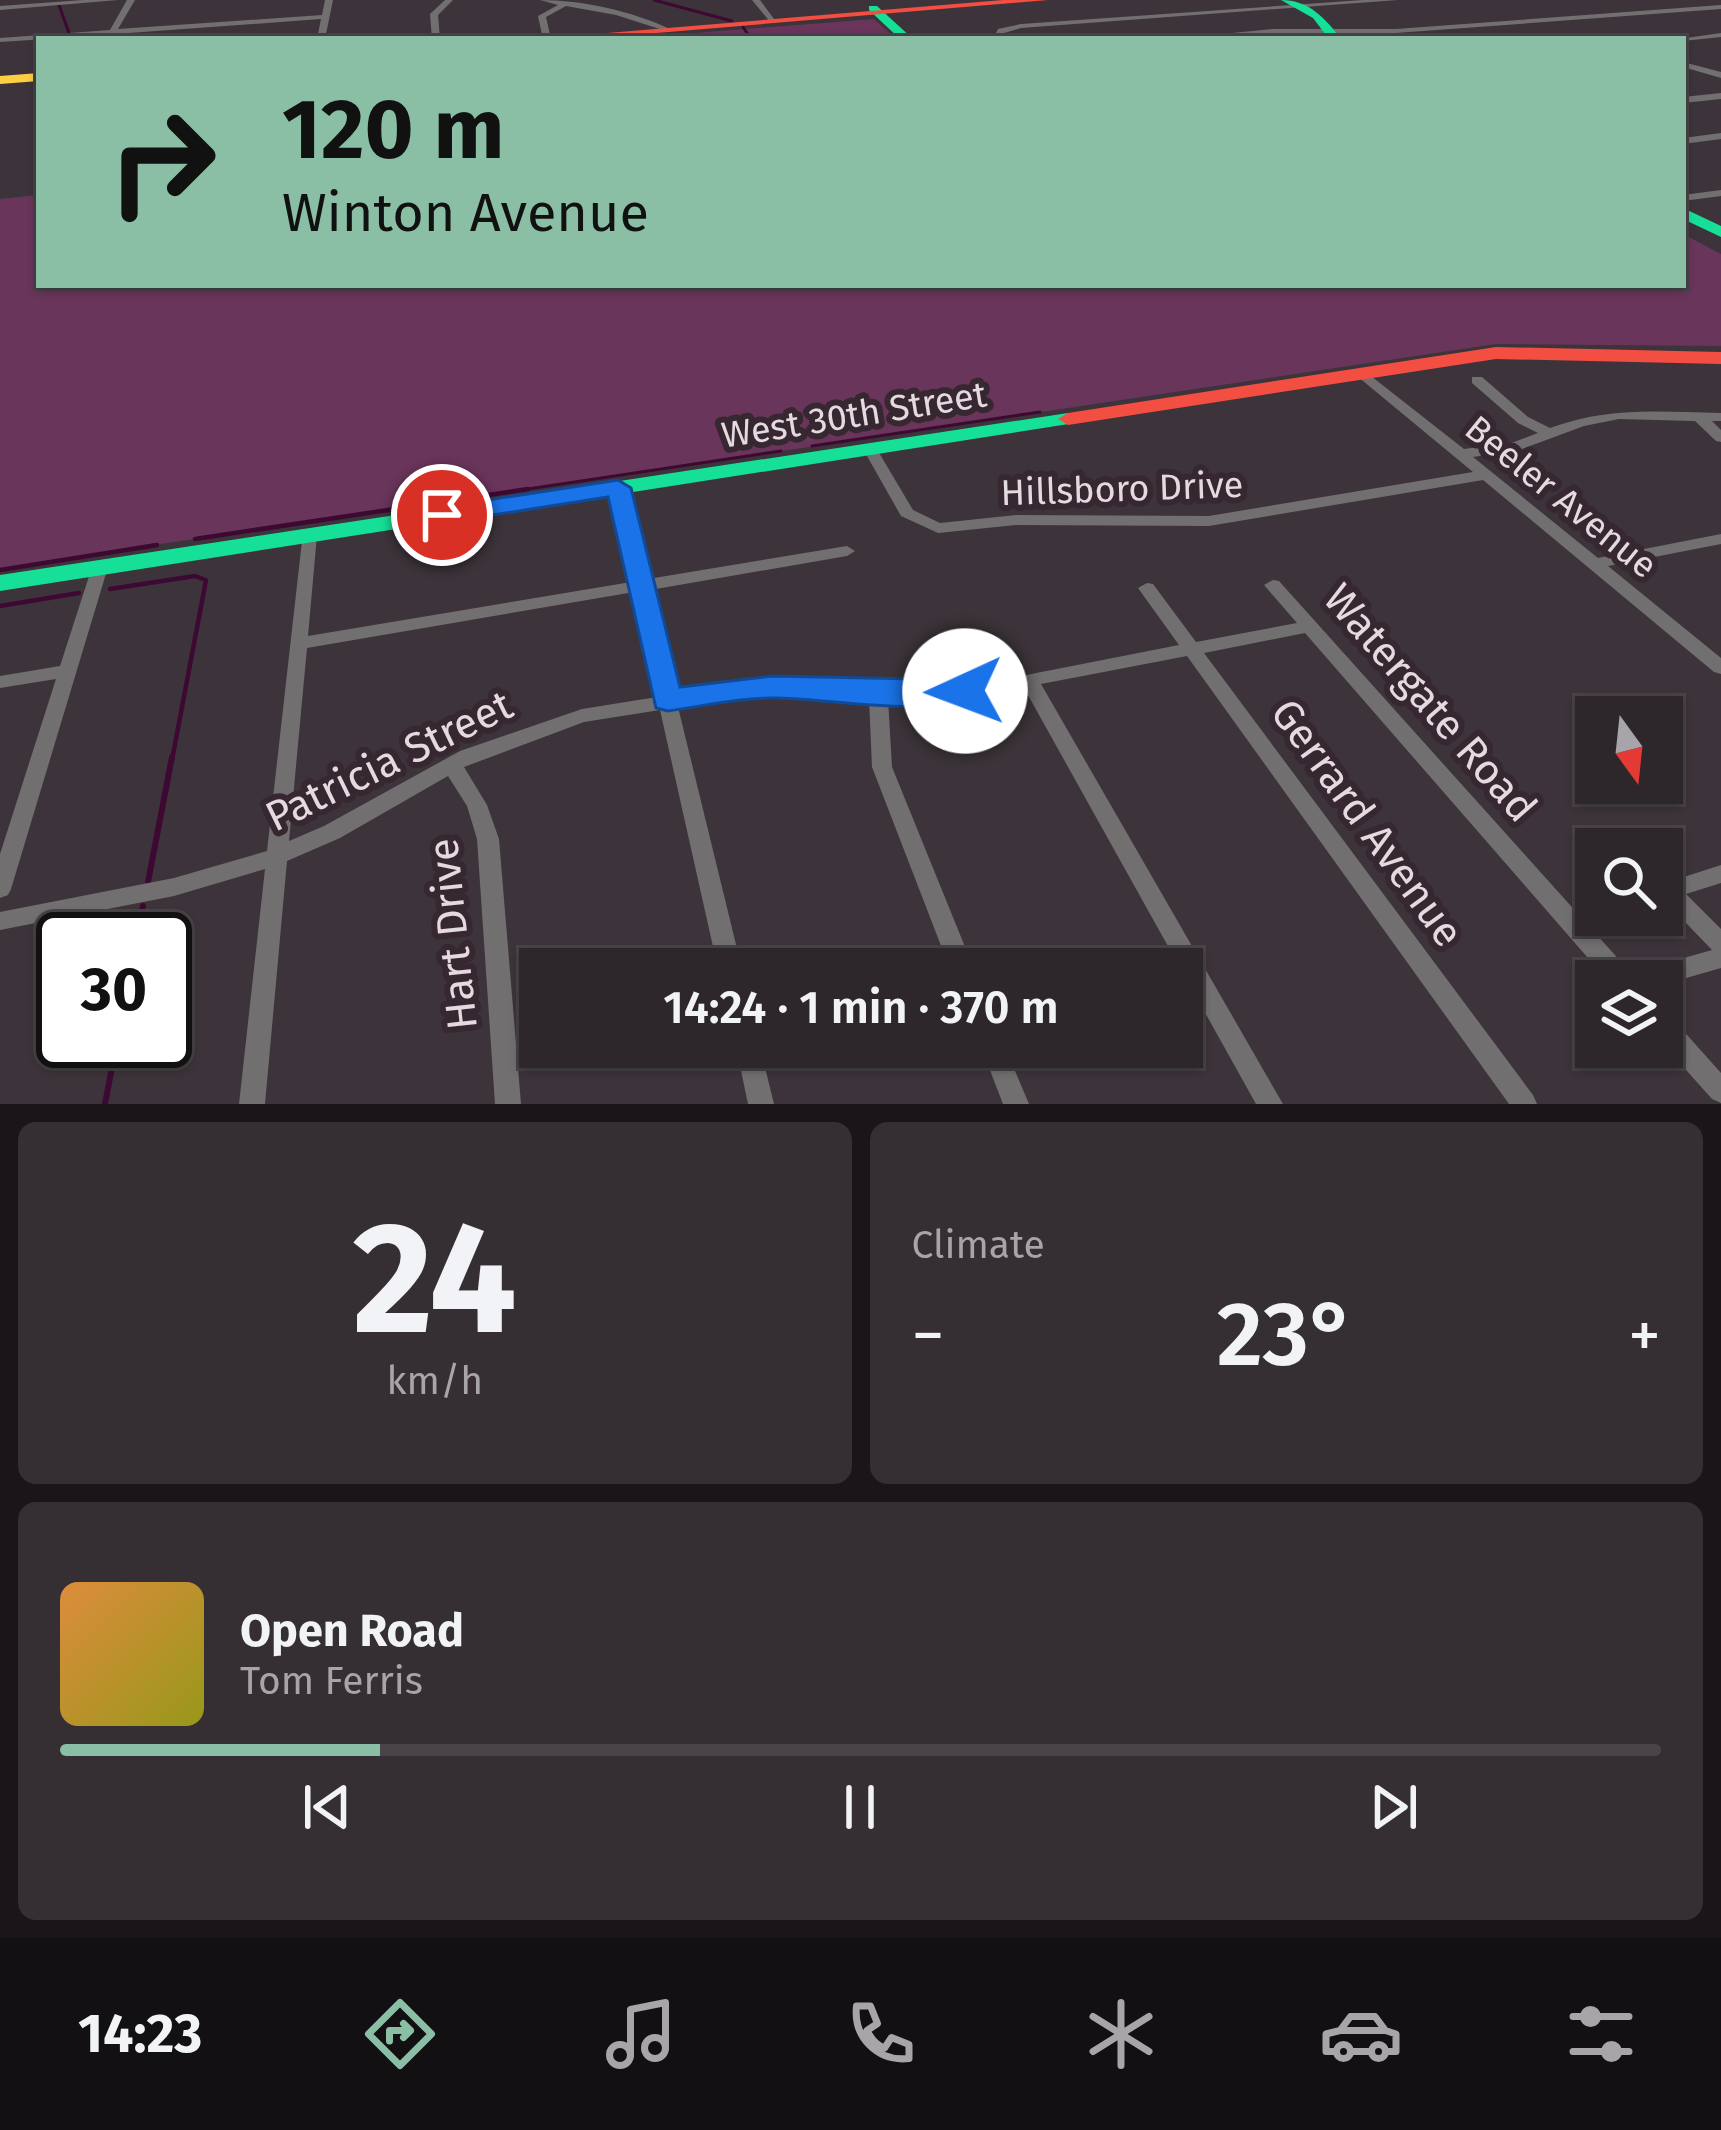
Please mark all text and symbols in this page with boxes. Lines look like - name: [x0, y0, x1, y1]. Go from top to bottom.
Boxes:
- text: 120 m: [282, 79, 504, 180]
- icon: right: [84, 84, 240, 240]
- text: Winton Avenue: [282, 181, 649, 245]
- street label: West 30th Street: [718, 372, 990, 458]
- street label: Beeler Avenue: [1456, 406, 1666, 588]
- street label: Hillsboro Drive: [1000, 463, 1244, 515]
- pin: [391, 464, 493, 566]
- icon: arrive: [409, 482, 475, 548]
- street label: Watergate Road: [1313, 574, 1547, 832]
- position arrow: [902, 628, 1028, 754]
- street label: Patricia Street: [258, 679, 521, 842]
- street label: Gerrard Avenue: [1260, 689, 1474, 957]
- north arrow: [1575, 696, 1683, 804]
- map controls: [1575, 696, 1683, 1068]
- button: search: [1575, 828, 1683, 936]
- street label: Hart Drive: [418, 836, 488, 1032]
- speed limit sign: 30: [36, 912, 192, 1068]
- button: layers: [1575, 960, 1683, 1068]
- text: 14:24 · 1 min · 370 m: [663, 981, 1059, 1035]
- text: 24: [353, 1186, 517, 1373]
- text: Climate: [912, 1222, 1045, 1268]
- text: 23°: [1217, 1281, 1356, 1389]
- text: −: [912, 1296, 945, 1375]
- text: +: [1628, 1296, 1661, 1375]
- text: km/h: [386, 1358, 483, 1404]
- text: Open Road: [240, 1604, 464, 1658]
- text: Tom Ferris: [240, 1658, 423, 1704]
- icon: previous: [294, 1774, 360, 1840]
- icon: pause: [827, 1774, 893, 1840]
- icon: next: [1361, 1774, 1427, 1840]
- icon: directions: [358, 1992, 442, 2076]
- icon: music: [599, 1992, 683, 2076]
- icon: phone: [839, 1992, 923, 2076]
- icon: climate: [1079, 1992, 1163, 2076]
- icon: car: [1319, 1992, 1403, 2076]
- icon: filters: [1559, 1992, 1643, 2076]
- text: 14:23: [78, 2002, 202, 2066]

